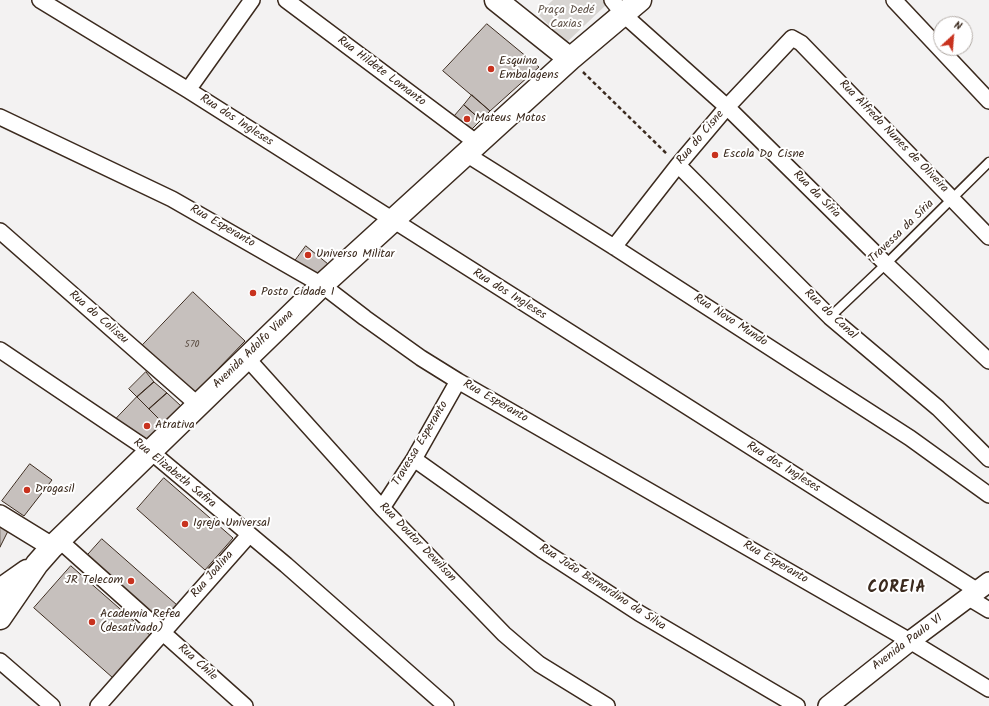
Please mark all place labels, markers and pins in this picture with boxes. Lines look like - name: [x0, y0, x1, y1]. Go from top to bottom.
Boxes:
- place label: Esquina Embalagens: [499, 55, 559, 83]
- marker: Esquina Embalagens: [486, 64, 496, 74]
- place label: Mateus Motos: [475, 112, 546, 126]
- marker: Mateus Motos: [462, 114, 472, 124]
- place label: Escola Do Cisne: [723, 148, 804, 162]
- marker: Escola Do Cisne: [710, 150, 720, 160]
- place label: Universo Militar: [316, 248, 395, 262]
- marker: Universo Militar: [303, 250, 313, 260]
- place label: Posto Cidade I: [261, 286, 335, 300]
- marker: Posto Cidade I: [248, 288, 258, 298]
- place label: Atrativa: [155, 419, 195, 433]
- marker: Atrativa: [142, 421, 152, 431]
- place label: Drogasil: [35, 483, 74, 497]
- marker: Drogasil: [22, 485, 32, 495]
- place label: Igreja Universal: [193, 517, 270, 531]
- marker: Igreja Universal: [180, 519, 190, 529]
- place label: JR Telecom: [65, 574, 123, 588]
- marker: JR Telecom: [126, 576, 136, 586]
- place label: Academia Refea (desativado): [100, 608, 180, 636]
- marker: Academia Refea (desativado): [87, 617, 97, 627]

